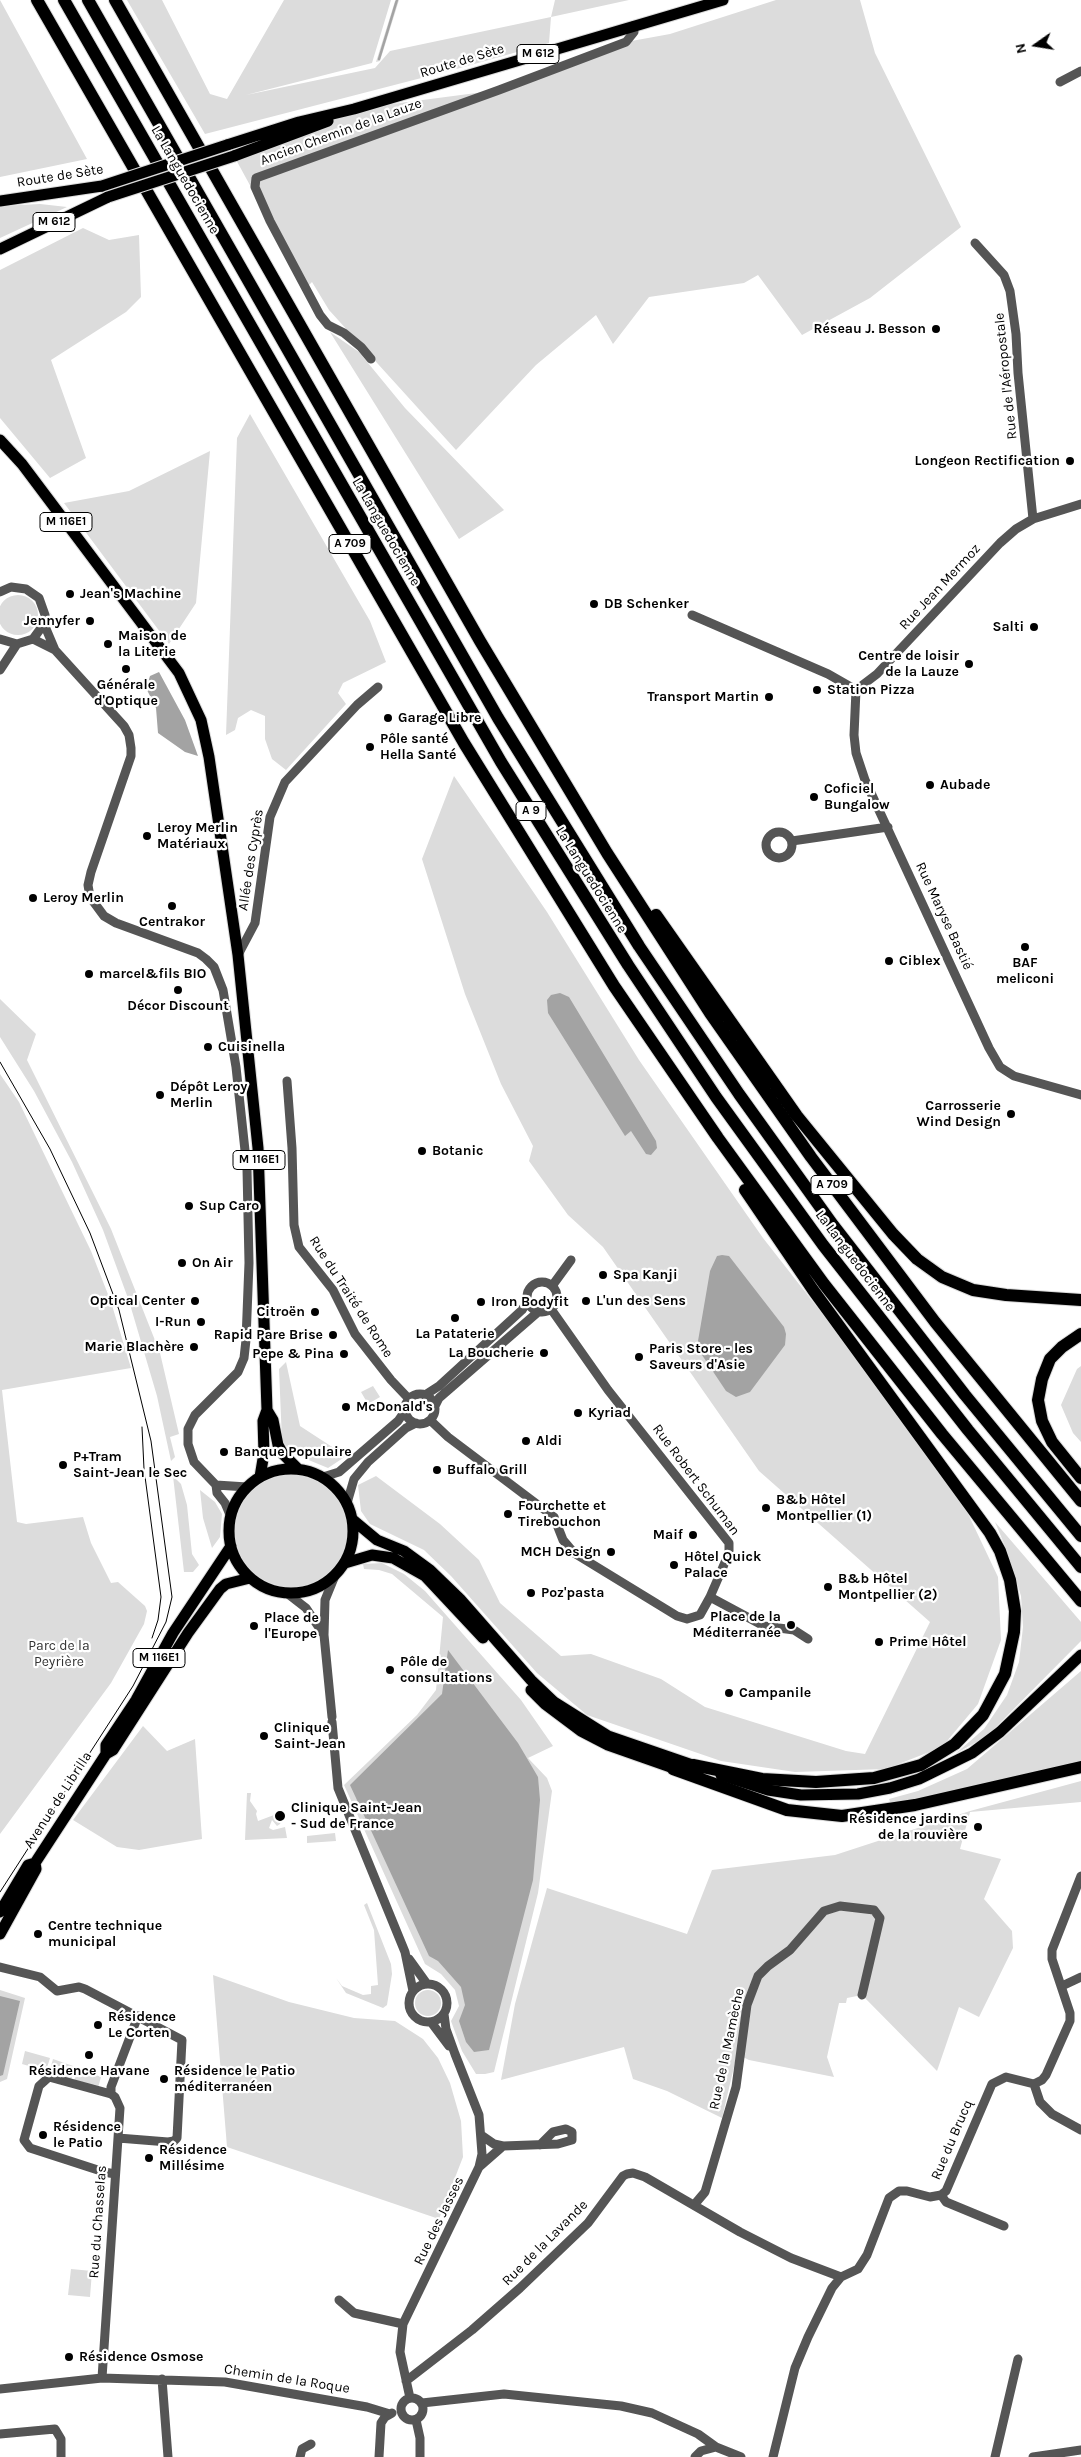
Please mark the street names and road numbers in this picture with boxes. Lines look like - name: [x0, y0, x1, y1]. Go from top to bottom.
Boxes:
- street label: Route de Sète: [418, 40, 506, 82]
- road number: M 612: [517, 44, 559, 64]
- street label: Ancien Chemin de la Lauze: [258, 95, 424, 169]
- street label: La Languedocienne: [147, 123, 223, 237]
- street label: Route de Sète: [16, 161, 104, 191]
- road number: M 612: [33, 212, 75, 232]
- street label: Rue de l'Aéropostale: [991, 312, 1021, 440]
- street label: La Languedocienne: [348, 475, 424, 589]
- road number: M 116E1: [40, 512, 92, 532]
- road number: A 709: [329, 534, 371, 554]
- street label: Rue Jean Mermoz: [896, 541, 984, 633]
- road number: A 9: [516, 801, 546, 820]
- street label: Allée des Cyprès: [235, 808, 267, 912]
- street label: La Languedocienne: [551, 824, 631, 936]
- street label: Rue Maryse Bastié: [912, 859, 976, 973]
- road number: M 116E1: [233, 1150, 285, 1170]
- road number: A 709: [811, 1176, 853, 1194]
- street label: La Languedocienne: [811, 1207, 899, 1315]
- street label: Rue du Traité de Rome: [305, 1233, 397, 1361]
- street label: Rue Robert Schuman: [649, 1421, 743, 1539]
- road number: M 116E1: [133, 1649, 185, 1668]
- street label: Avenue de Librilla: [20, 1748, 96, 1852]
- street label: Rue de la Mamèche: [706, 1987, 748, 2111]
- street label: Rue du Brucq: [928, 2097, 976, 2183]
- street label: Rue du Chasselas: [86, 2165, 110, 2279]
- street label: Rue des Jasses: [410, 2174, 468, 2268]
- street label: Rue de la Lavande: [499, 2197, 591, 2289]
- street label: Chemin de la Roque: [223, 2361, 351, 2397]

